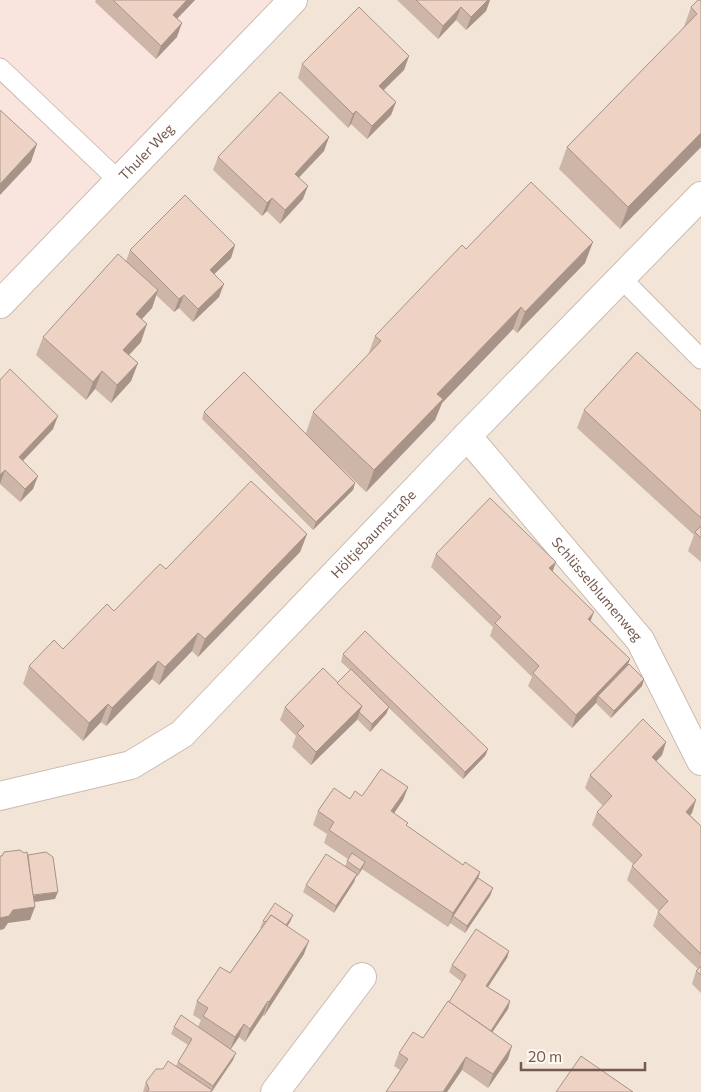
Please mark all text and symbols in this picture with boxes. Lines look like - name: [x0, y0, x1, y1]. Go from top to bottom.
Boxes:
- street label: Thuler Weg: [115, 119, 178, 184]
- street label: Höltjebaumstraße: [327, 486, 419, 581]
- street label: Schlüsselblumenweg: [548, 533, 647, 645]
- scale bar: [521, 1040, 645, 1072]
- text: 20 m: [528, 1047, 562, 1065]

